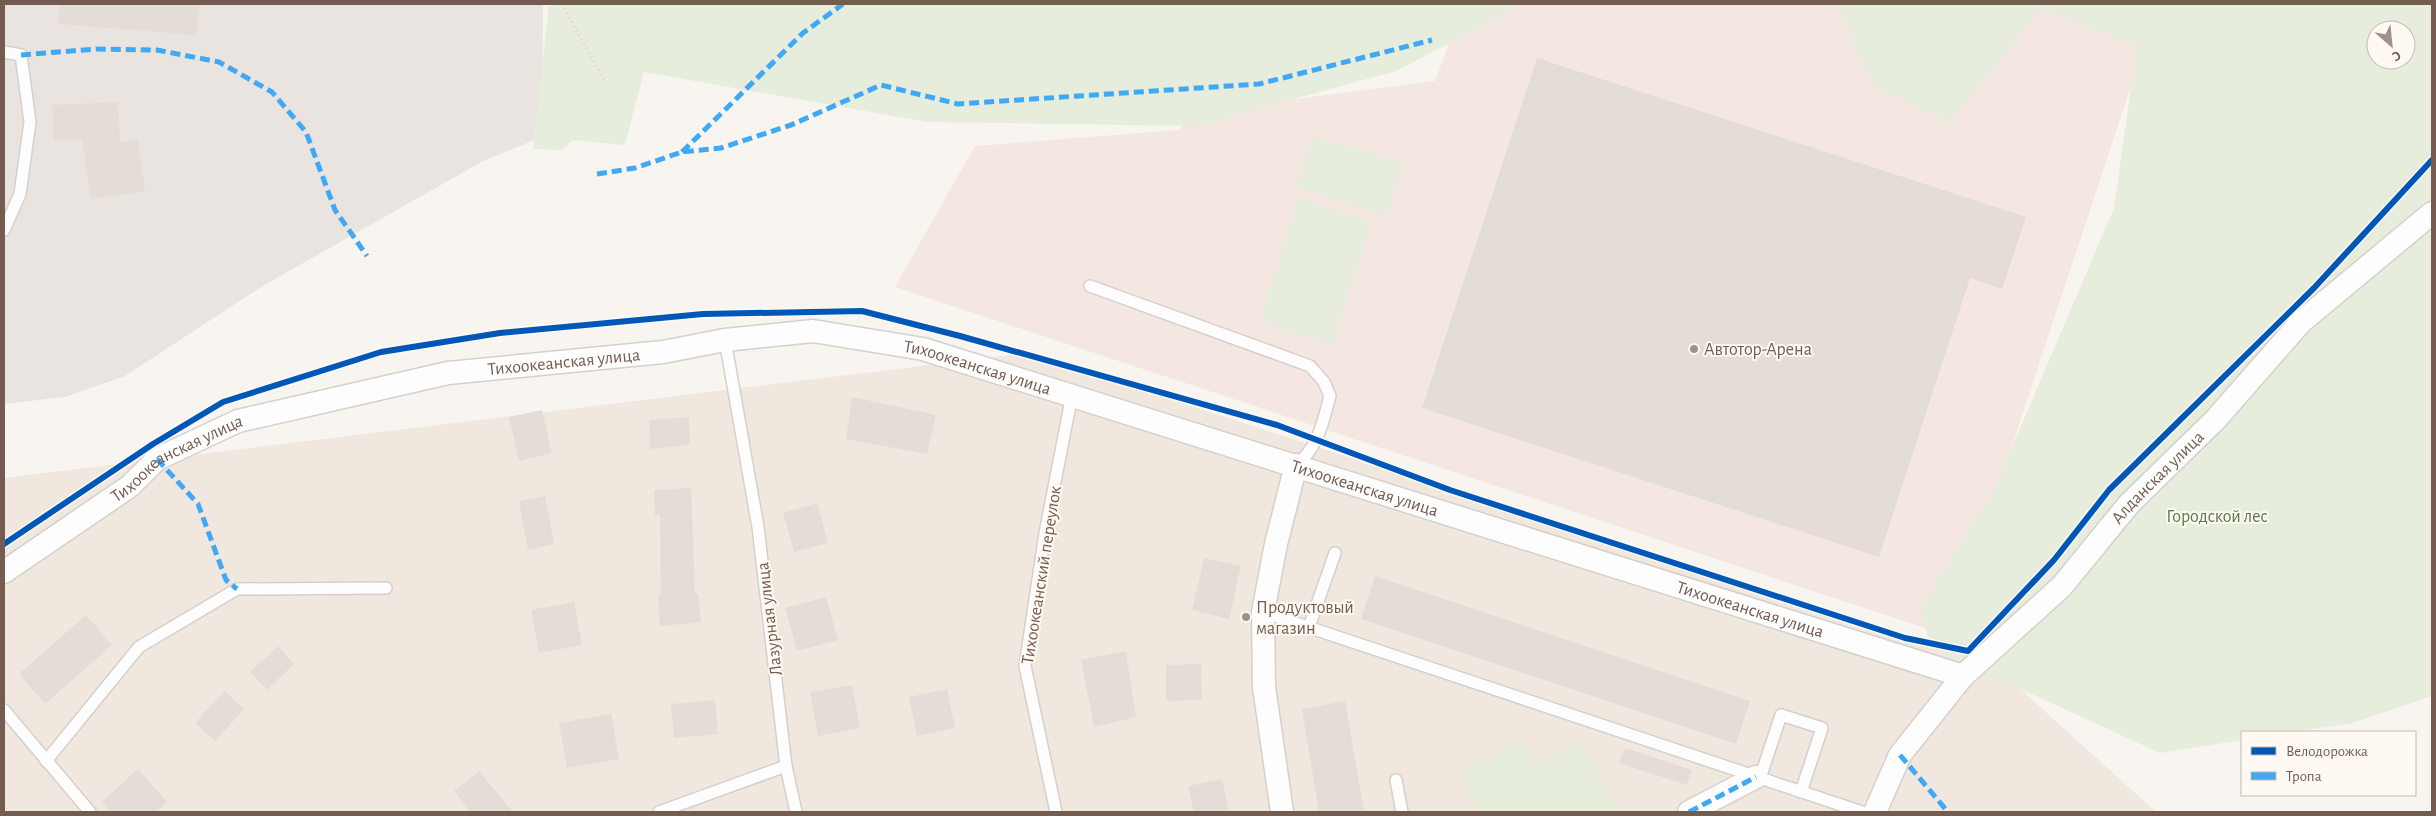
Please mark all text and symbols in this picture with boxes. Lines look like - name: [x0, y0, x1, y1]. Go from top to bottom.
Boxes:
- north arrow: [2366, 20, 2416, 70]
- text: С: [2390, 48, 2403, 64]
- street label: Тихоокеанская улица: [902, 338, 1053, 399]
- place label: Автотор-Арена: [1704, 341, 1812, 359]
- marker: Автотор-Арена: [1688, 343, 1700, 355]
- street label: Тихоокеанская улица: [487, 346, 641, 379]
- street label: Тихоокеанская улица: [108, 412, 244, 506]
- street label: Алданская улица: [2109, 428, 2208, 528]
- street label: Тихоокеанская улица: [1289, 457, 1440, 520]
- street label: Тихоокеанский переулок: [1019, 484, 1065, 666]
- park label: Городской лес: [2166, 508, 2268, 526]
- street label: Лазурная улица: [754, 561, 786, 677]
- street label: Тихоокеанская улица: [1674, 579, 1826, 642]
- place label: Продуктовый магазин: [1256, 599, 1354, 638]
- marker: Продуктовый магазин: [1240, 611, 1252, 623]
- legend: [2241, 731, 2416, 796]
- text: Велодорожка: [2286, 744, 2368, 759]
- text: Тропа: [2286, 769, 2322, 784]

